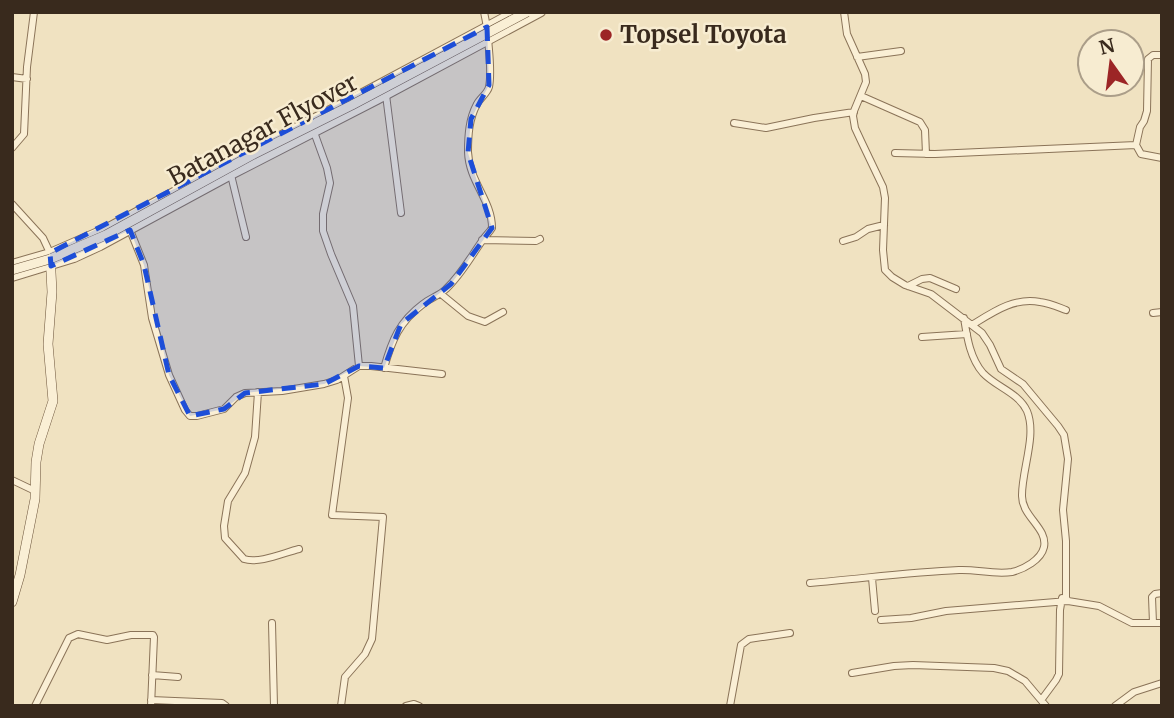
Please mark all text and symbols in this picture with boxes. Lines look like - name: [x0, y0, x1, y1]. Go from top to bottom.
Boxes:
- place label: Topsel Toyota: [620, 19, 787, 50]
- marker: Topsel Toyota: [598, 27, 614, 43]
- north arrow: [1076, 28, 1146, 98]
- text: N: [1097, 33, 1117, 60]
- street label: Batanagar Flyover: [163, 66, 363, 193]

